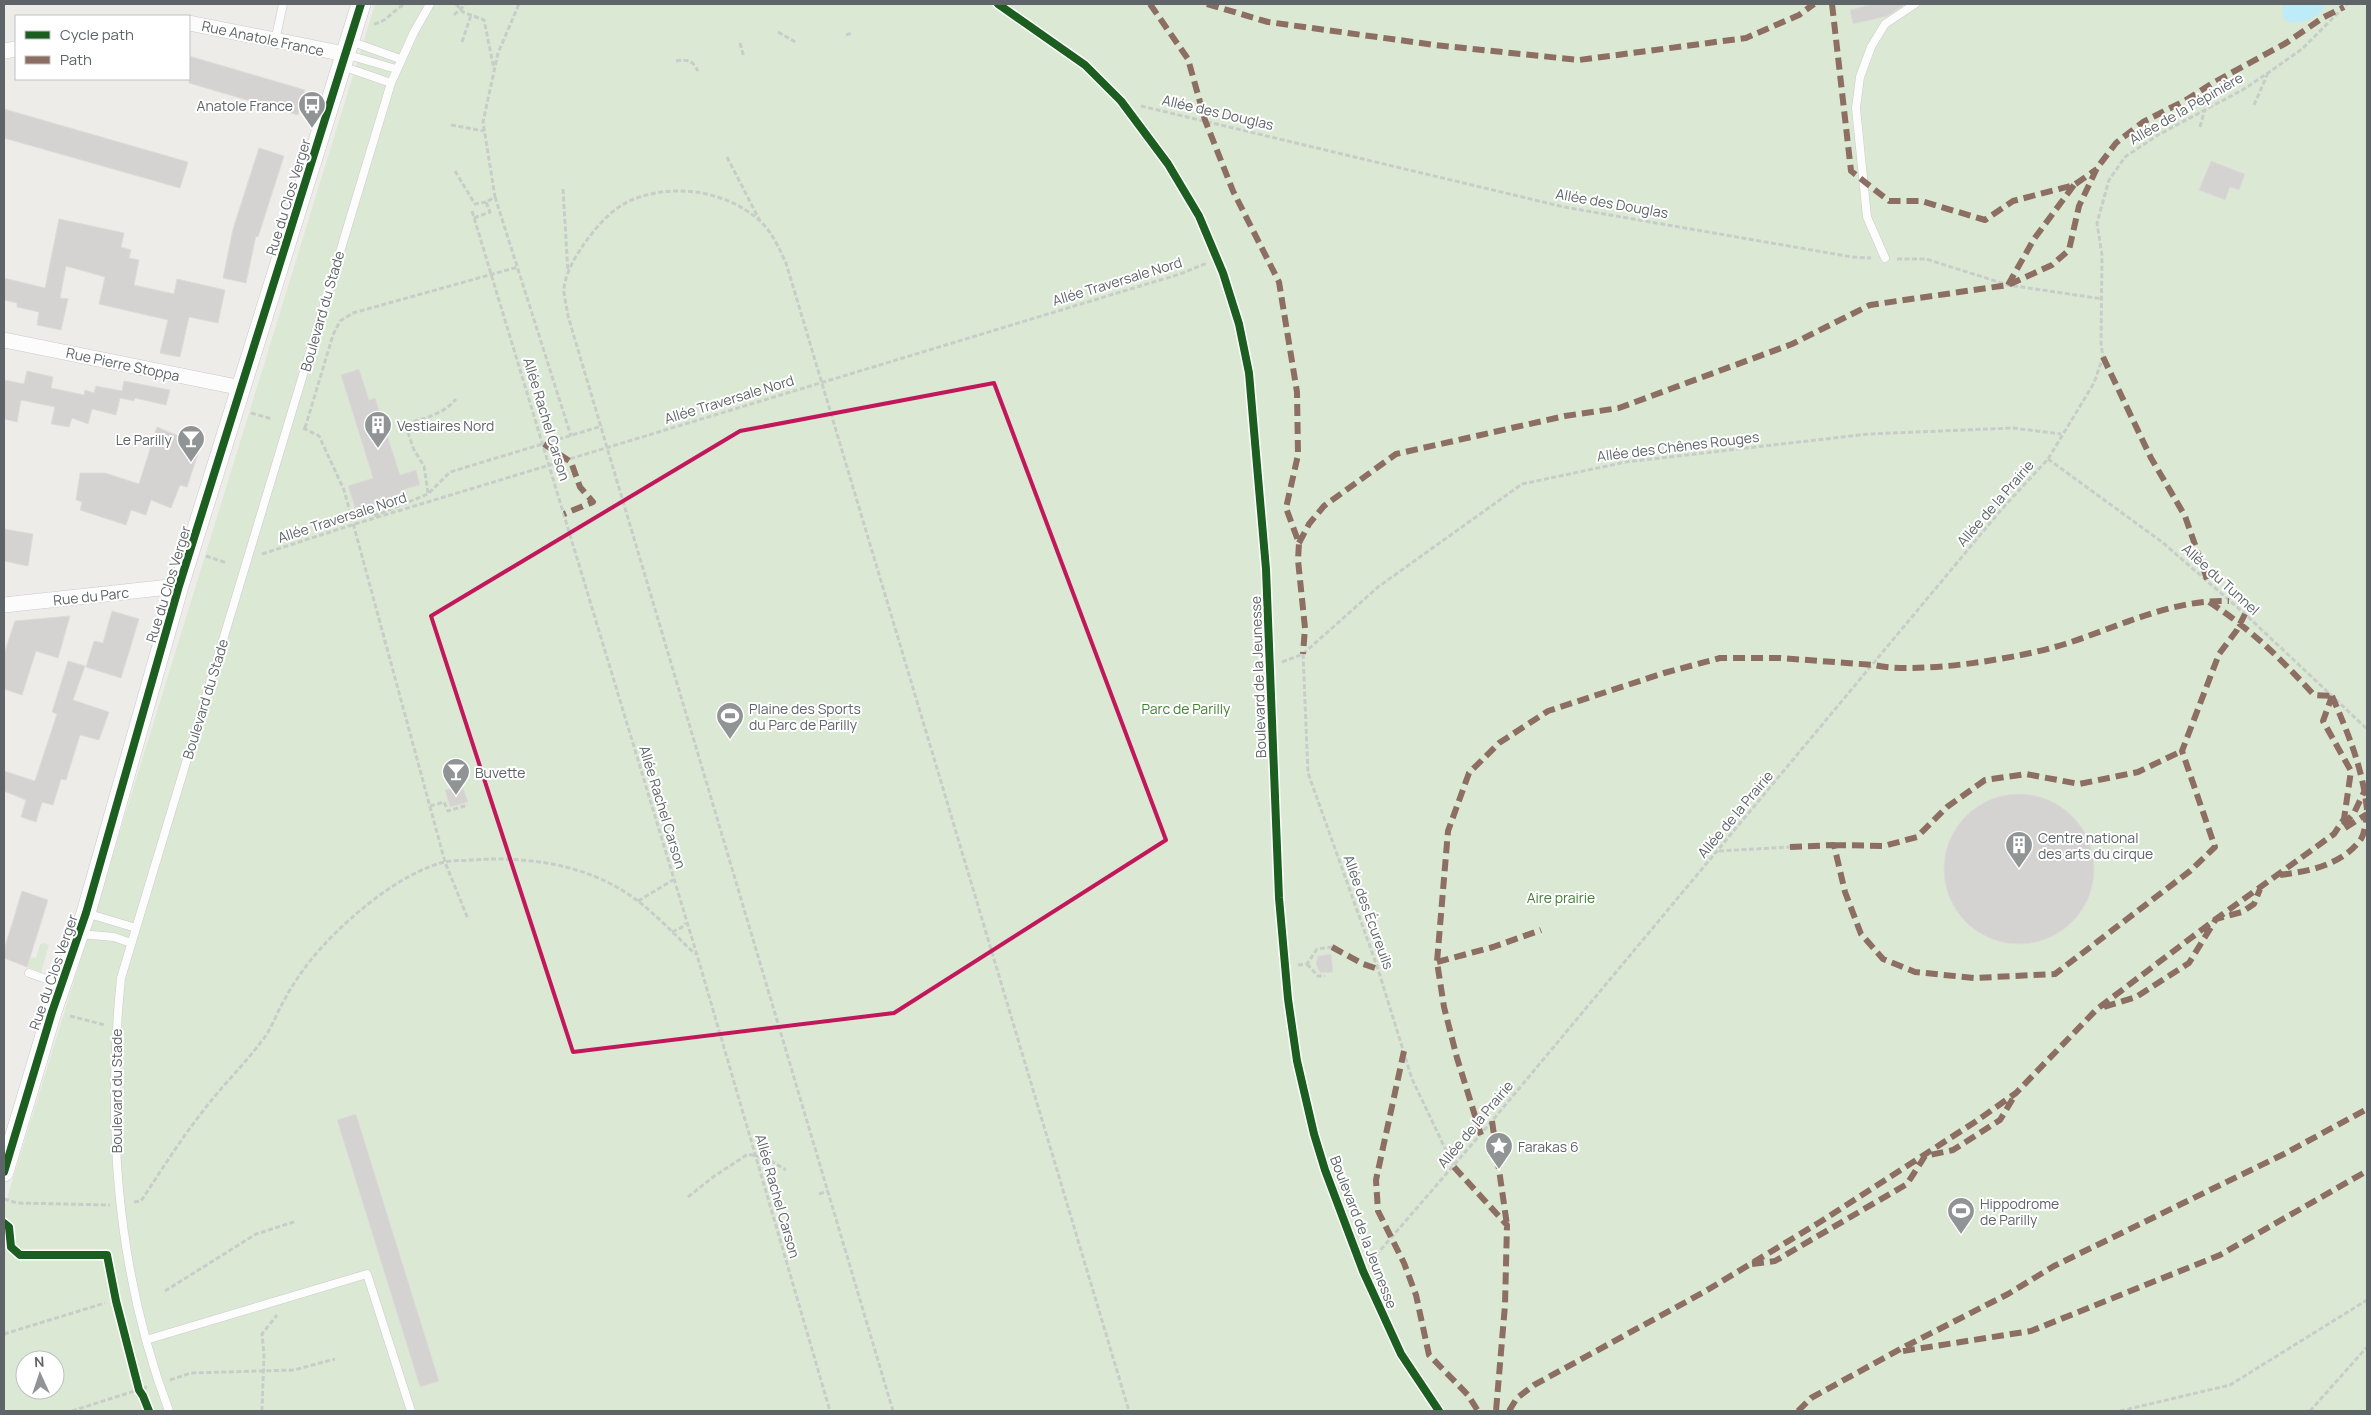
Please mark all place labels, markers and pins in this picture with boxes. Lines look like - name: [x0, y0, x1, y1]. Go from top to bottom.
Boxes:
- bus stop icon: Anatole France: [297, 90, 327, 129]
- place label: Anatole France: [197, 96, 293, 115]
- building icon: Vestiaires Nord: [363, 410, 393, 449]
- place label: Vestiaires Nord: [397, 416, 494, 435]
- bar icon: Le Parilly: [176, 424, 206, 463]
- place label: Le Parilly: [116, 430, 173, 449]
- place label: Plaine des Sports du Parc de Parilly: [749, 699, 861, 734]
- sports icon: Plaine des Sports du Parc de Parilly: [715, 701, 745, 740]
- bar icon: Buvette: [441, 757, 471, 796]
- place label: Buvette: [475, 763, 525, 782]
- place label: Centre national des arts du cirque: [2038, 828, 2153, 863]
- building icon: Centre national des arts du cirque: [2004, 830, 2034, 869]
- place icon: Farakas 6: [1484, 1131, 1514, 1170]
- place label: Farakas 6: [1518, 1137, 1579, 1156]
- place label: Hippodrome de Parilly: [1980, 1194, 2059, 1229]
- sports icon: Hippodrome de Parilly: [1946, 1196, 1976, 1235]

